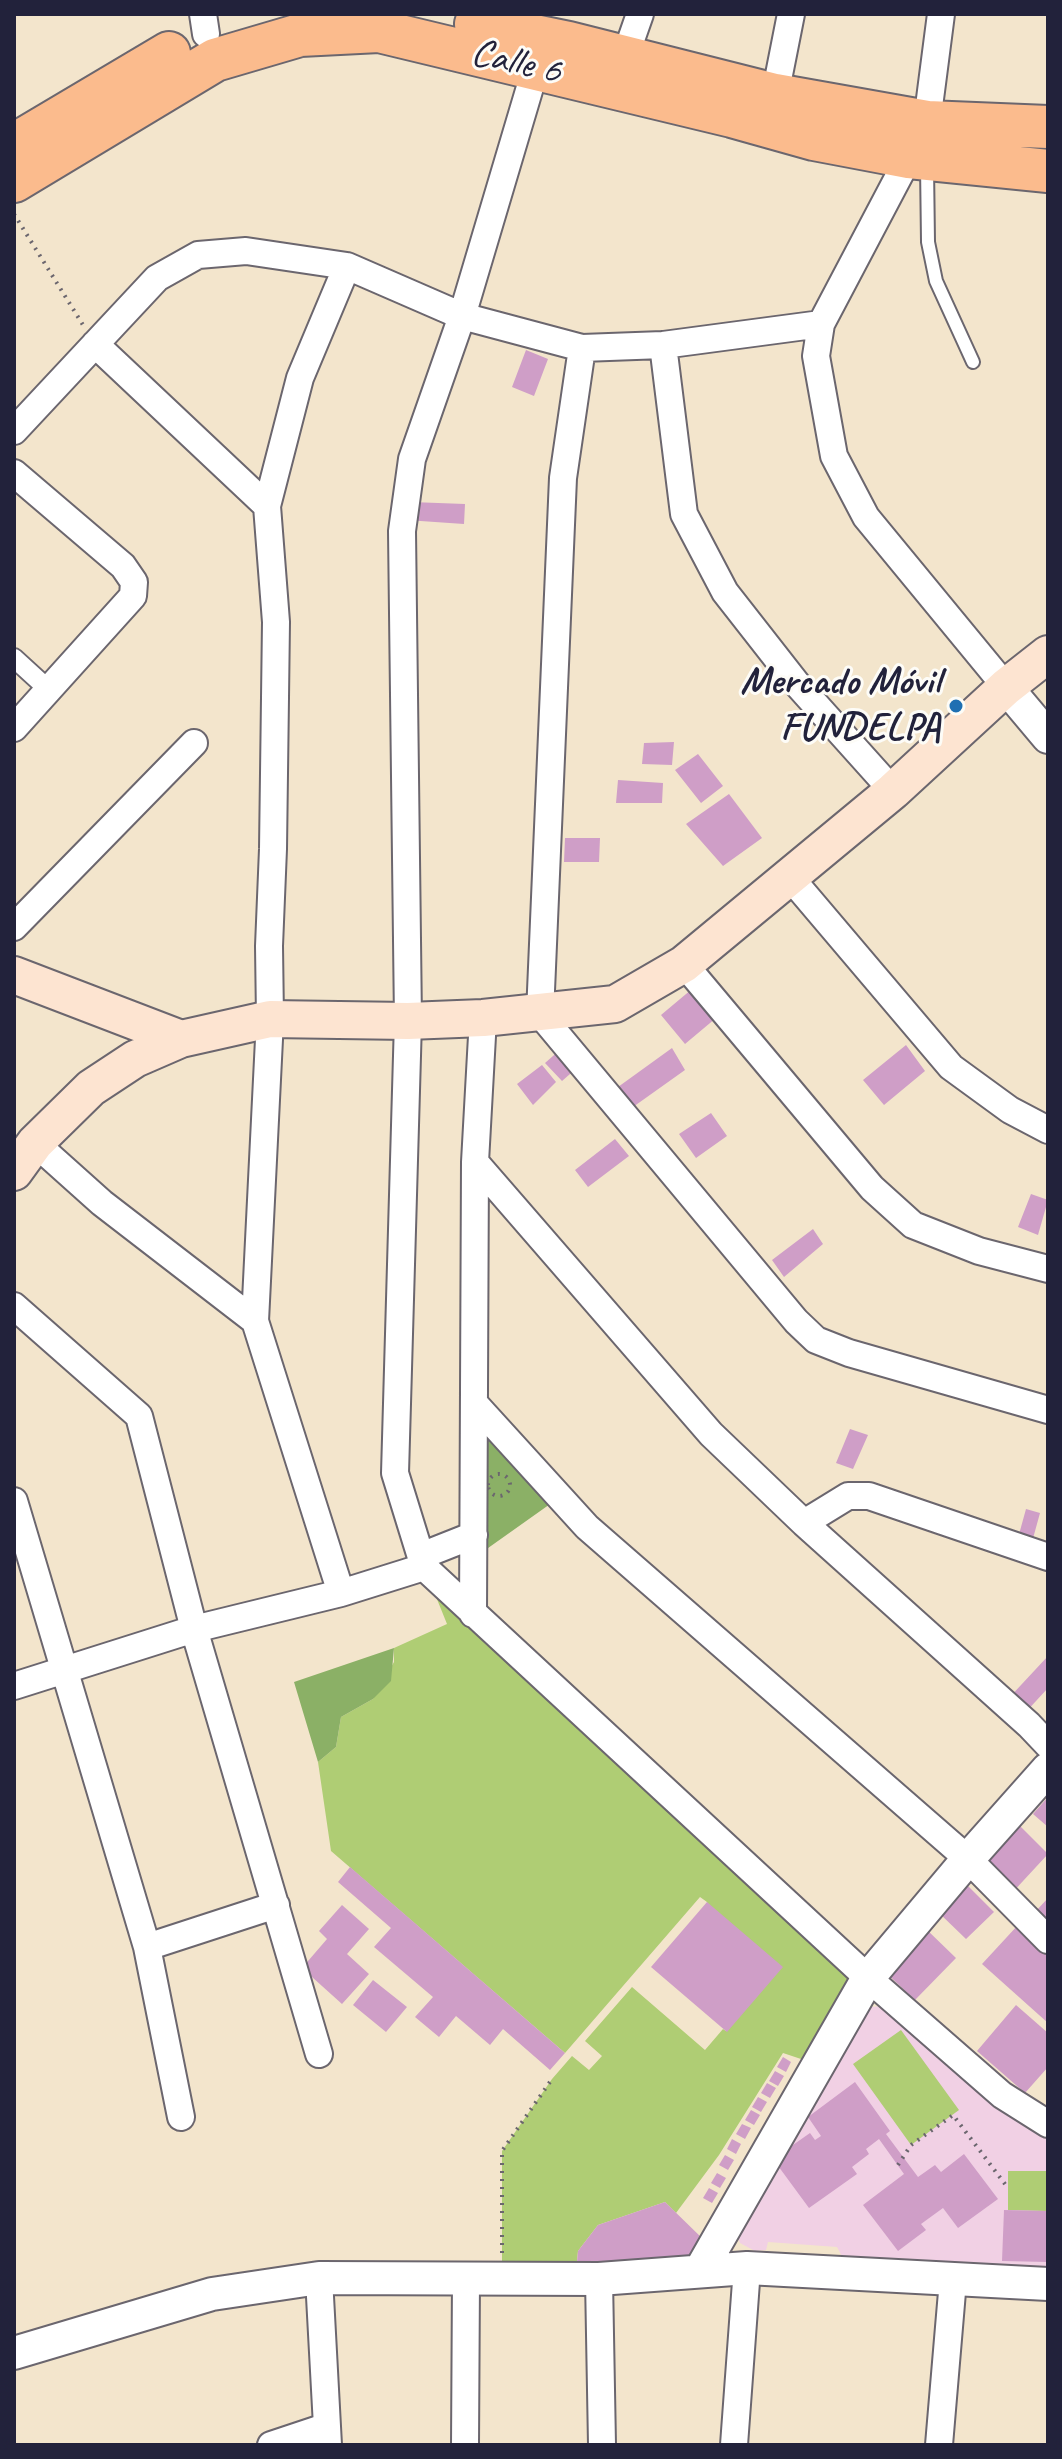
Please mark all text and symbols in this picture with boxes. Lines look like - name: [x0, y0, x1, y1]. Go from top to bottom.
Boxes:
- street label: Calle 6: [466, 29, 566, 97]
- place label: Mercado Móvil FUNDELPA: [740, 659, 940, 753]
- marker: Mercado Móvil FUNDELPA: [947, 697, 965, 715]

